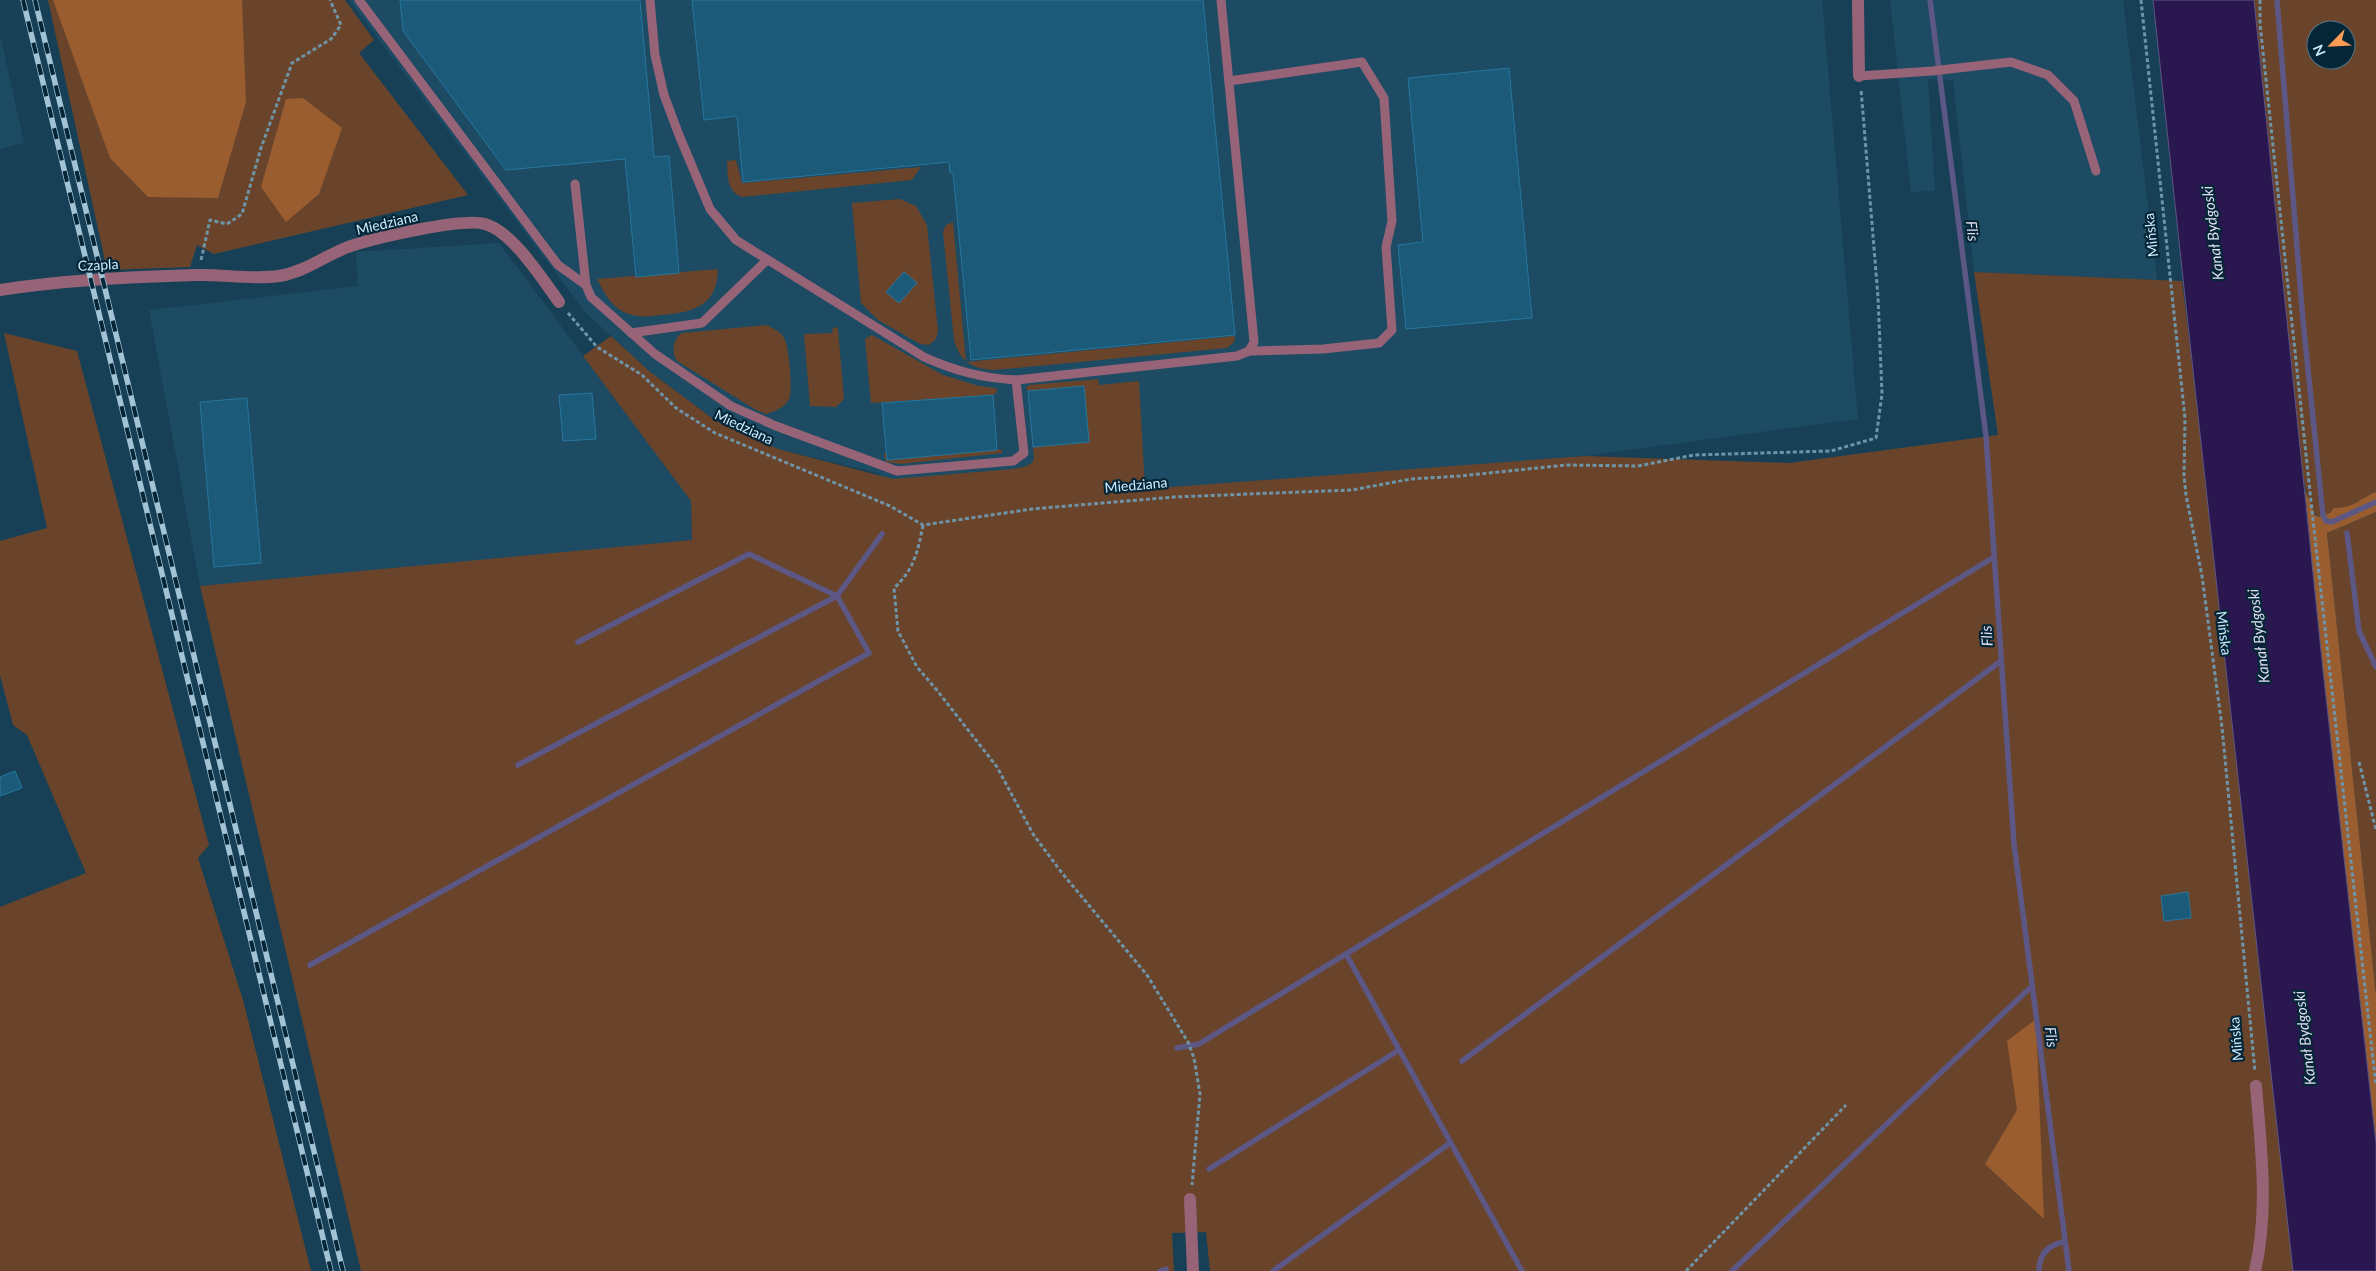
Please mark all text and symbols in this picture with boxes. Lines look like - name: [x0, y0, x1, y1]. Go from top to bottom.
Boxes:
- north arrow: [2306, 20, 2356, 70]
- text: N: [2309, 42, 2329, 59]
- water label: Kanał Bydgoski: [2197, 184, 2227, 281]
- street label: Miedziana: [354, 207, 419, 238]
- street label: Mińska: [2140, 212, 2161, 258]
- water label: Flis: [1963, 220, 1983, 242]
- street label: Czapla: [77, 255, 119, 274]
- street label: Miedziana: [712, 406, 776, 448]
- street label: Miedziana: [1104, 473, 1168, 496]
- water label: Kanał Bydgoski: [2243, 587, 2273, 684]
- street label: Mińska: [2213, 610, 2236, 656]
- water label: Flis: [1976, 625, 1996, 647]
- water label: Kanał Bydgoski: [2289, 989, 2319, 1086]
- street label: Mińska: [2225, 1016, 2246, 1062]
- water label: Flis: [2042, 1026, 2062, 1048]

